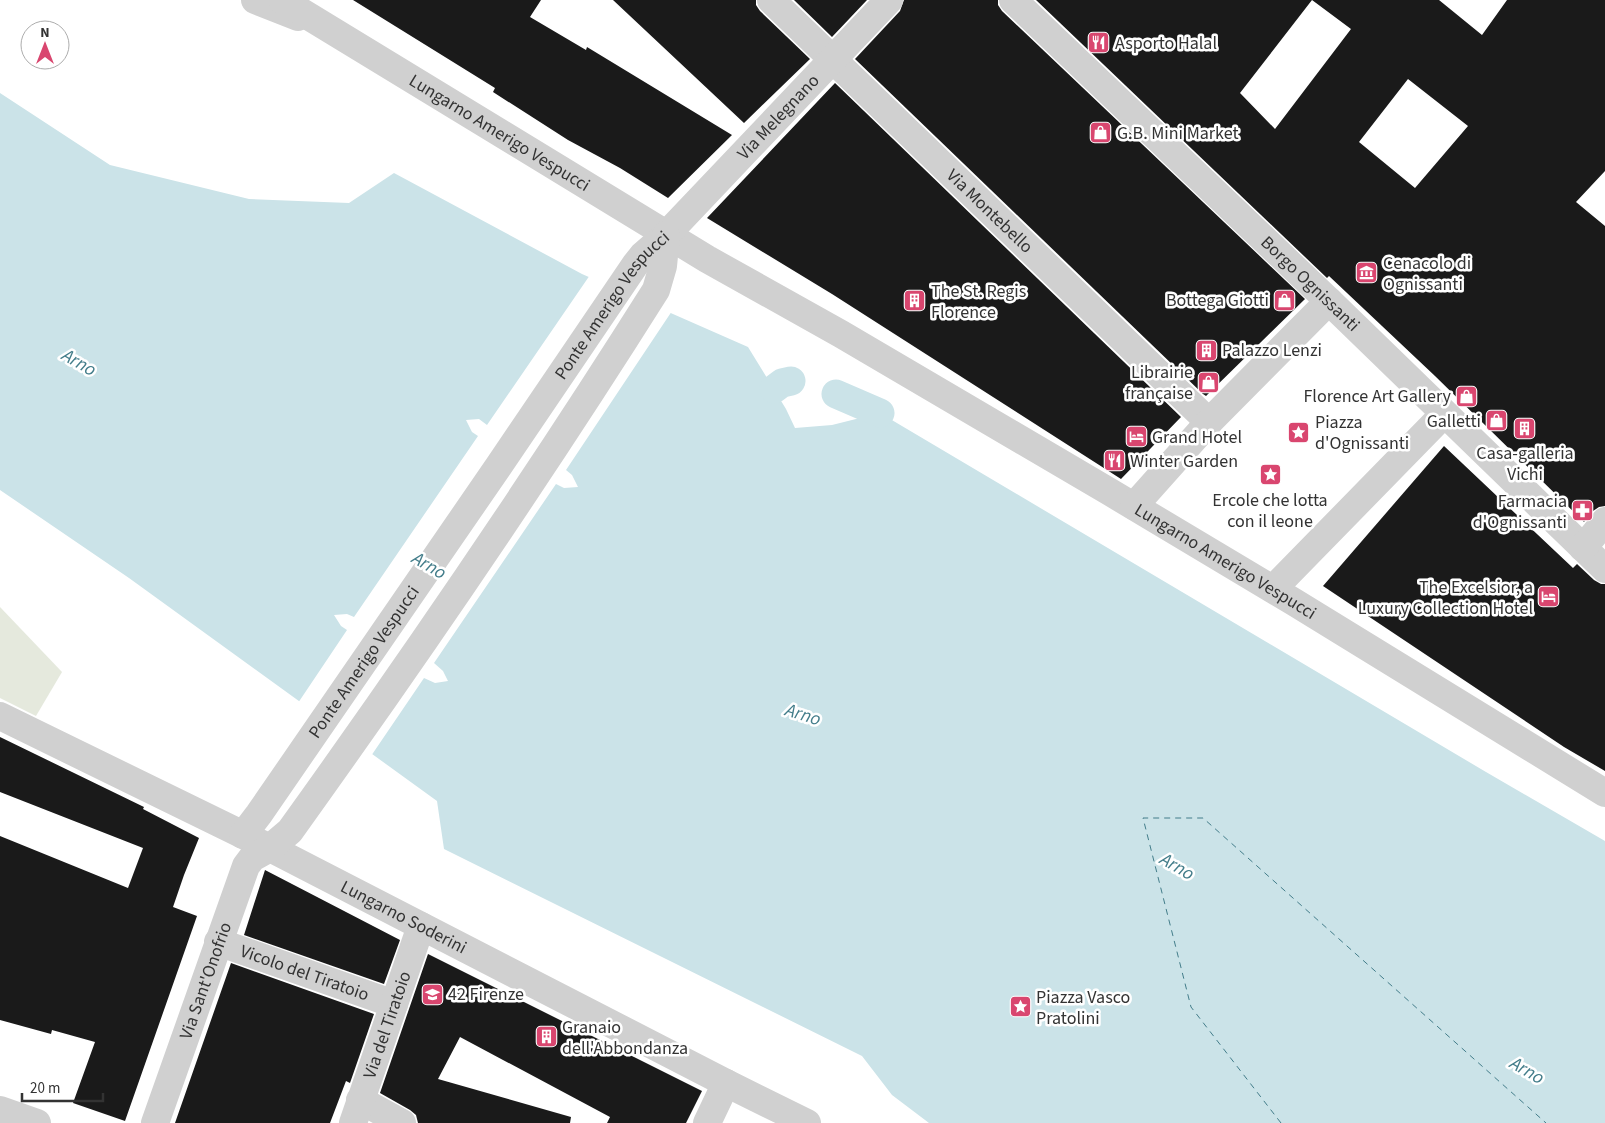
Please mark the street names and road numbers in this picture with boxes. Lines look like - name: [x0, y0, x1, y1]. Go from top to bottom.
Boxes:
- street label: Lungarno Amerigo Vespucci: [404, 68, 595, 197]
- street label: Via Melegnano: [731, 69, 825, 165]
- street label: Via Montebello: [941, 163, 1039, 259]
- street label: Ponte Amerigo Vespucci: [548, 225, 675, 384]
- street label: Borgo Ognissanti: [1255, 230, 1366, 337]
- street label: Lungarno Amerigo Vespucci: [1130, 497, 1321, 625]
- street label: Ponte Amerigo Vespucci: [302, 581, 425, 743]
- street label: Lungarno Soderini: [336, 874, 471, 960]
- street label: Via Sant'Onofrio: [173, 919, 238, 1043]
- street label: Vicolo del Tiratoio: [237, 938, 373, 1007]
- street label: Via del Tiratoio: [357, 968, 417, 1082]

